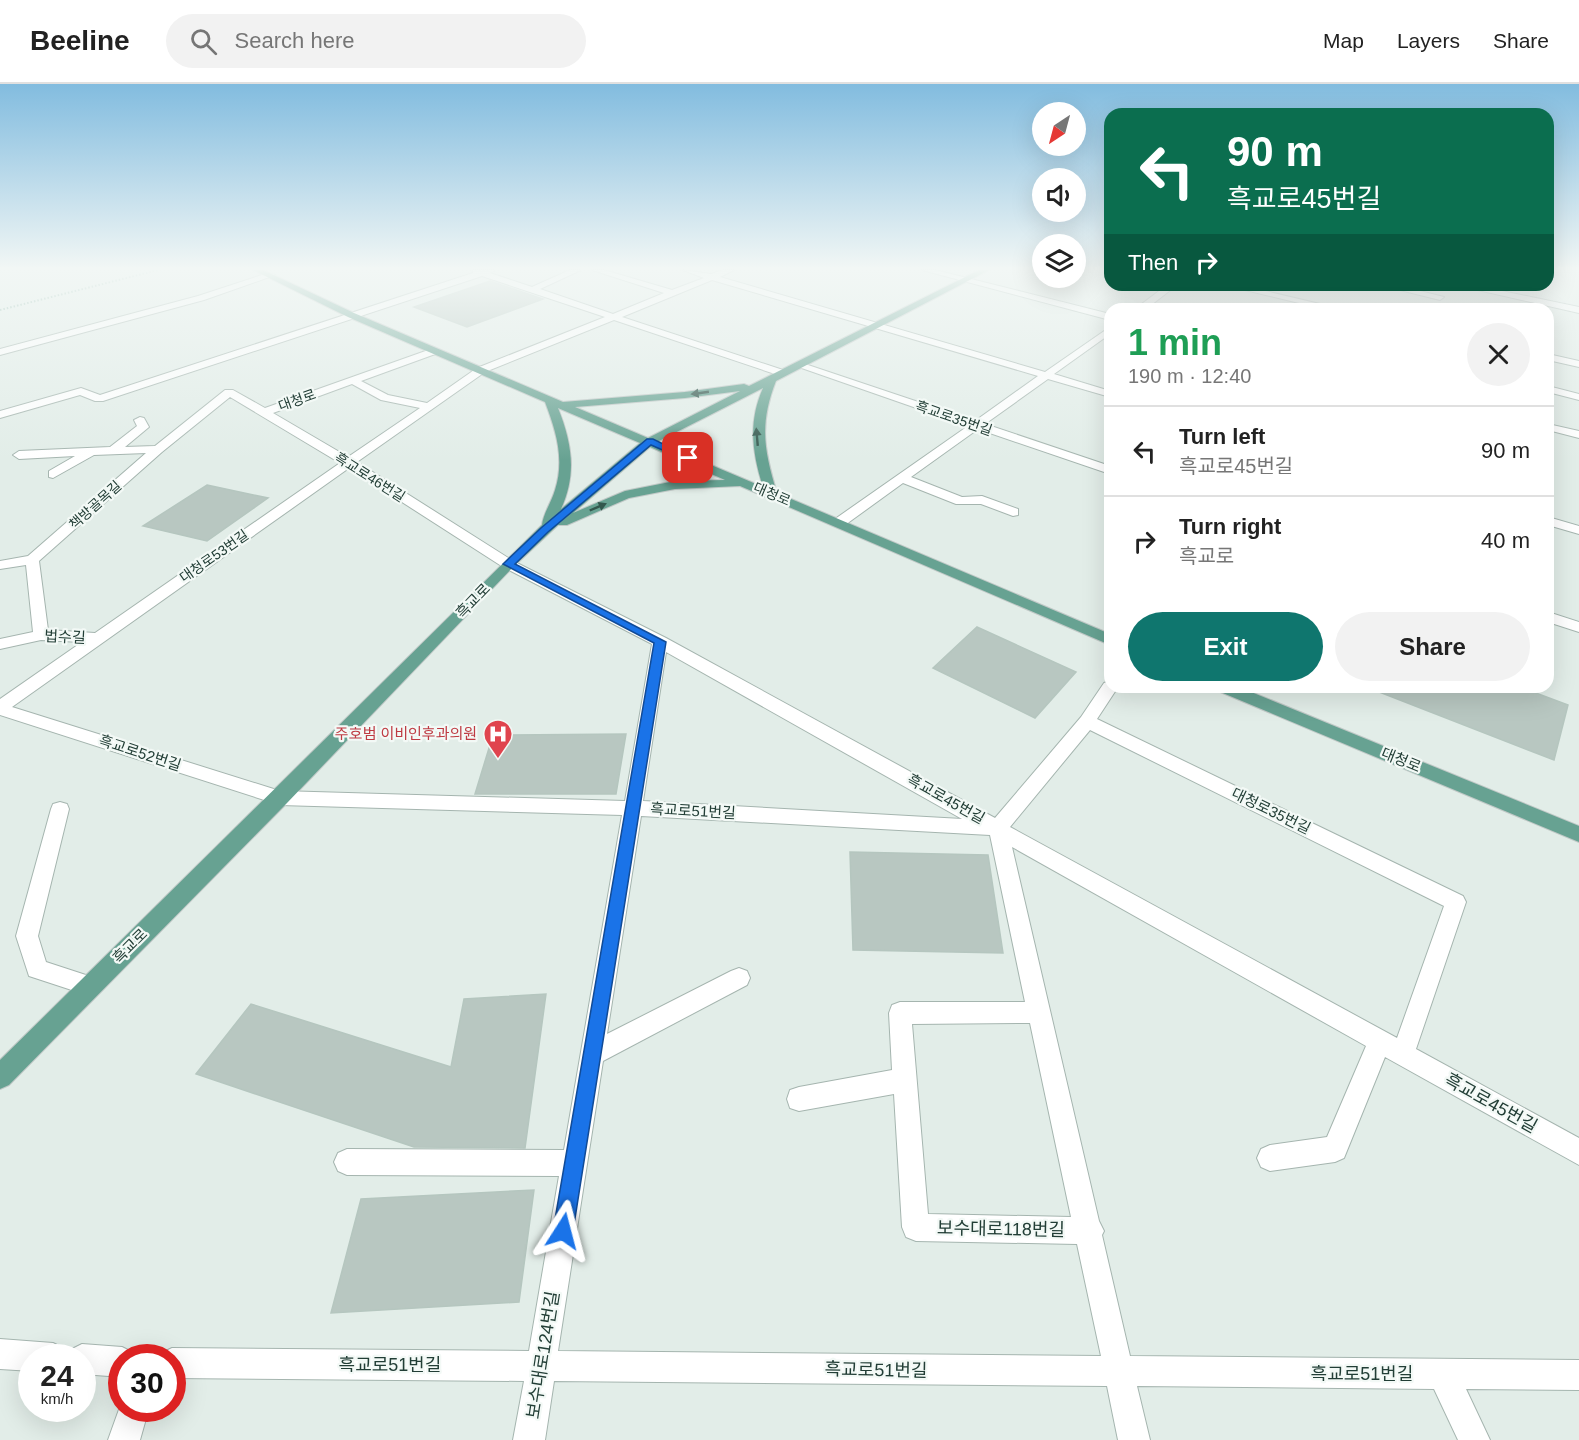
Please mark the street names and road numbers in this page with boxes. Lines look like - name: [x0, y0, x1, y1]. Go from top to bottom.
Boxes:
- street label: 대청로: [276, 386, 318, 414]
- street label: 흑교로35번길: [914, 397, 994, 439]
- street label: 흑교로46번길: [332, 449, 408, 505]
- street label: 책방골목길: [66, 478, 124, 532]
- street label: 대청로: [751, 479, 793, 509]
- street label: 대청로53번길: [177, 527, 251, 585]
- street label: 흑교로: [452, 580, 493, 621]
- street label: 법수길: [44, 627, 86, 646]
- street label: 흑교로52번길: [97, 731, 184, 774]
- street label: 대청로: [1379, 744, 1424, 775]
- street label: 흑교로45번길: [905, 770, 988, 827]
- street label: 대청로35번길: [1229, 784, 1313, 837]
- street label: 흑교로51번길: [650, 800, 736, 821]
- street label: 흑교로: [109, 925, 150, 966]
- street label: 흑교로45번길: [1441, 1069, 1541, 1137]
- street label: 보수대로118번길: [937, 1218, 1065, 1240]
- street label: 보수대로124번길: [523, 1290, 563, 1420]
- street label: 흑교로51번길: [339, 1355, 441, 1375]
- street label: 흑교로51번길: [824, 1359, 928, 1381]
- street label: 흑교로51번길: [1311, 1364, 1413, 1384]

